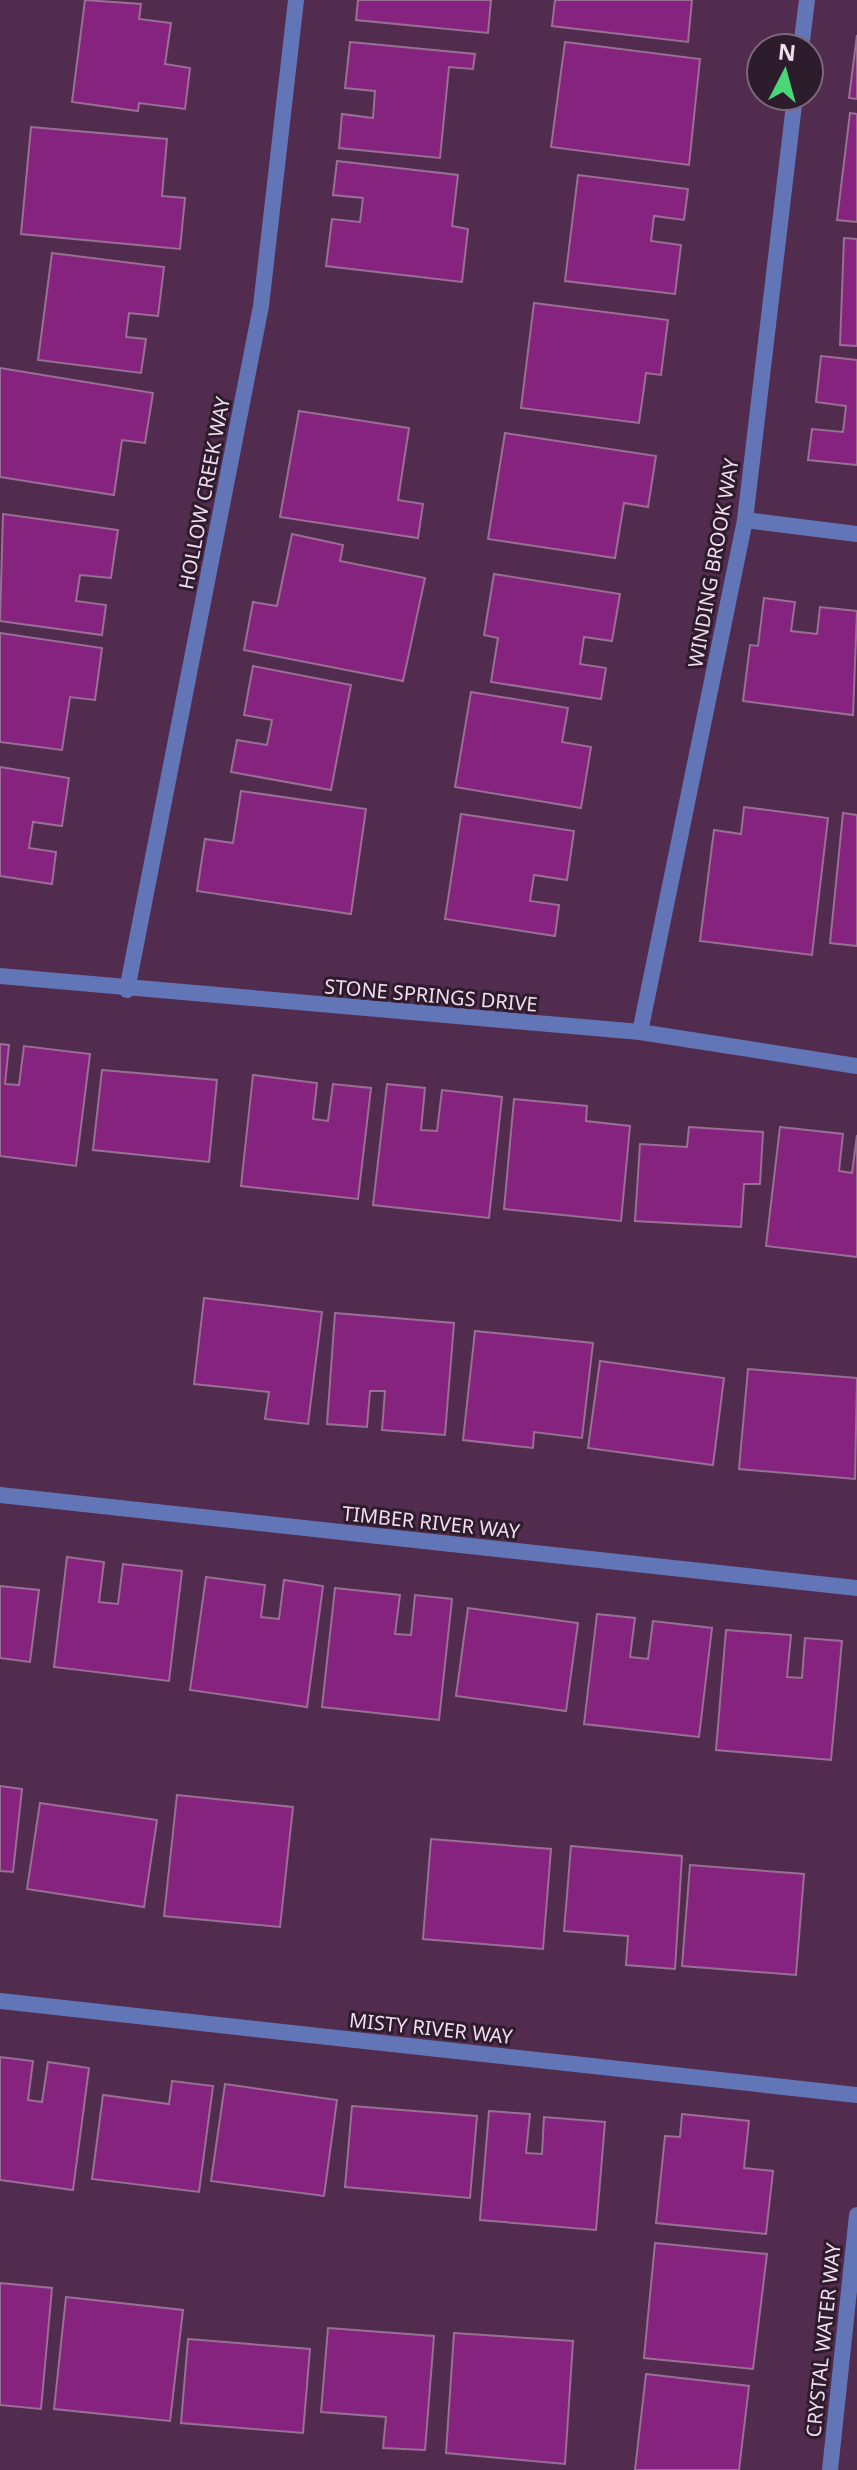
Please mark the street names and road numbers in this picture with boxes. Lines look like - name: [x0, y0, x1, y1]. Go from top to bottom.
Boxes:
- street label: HOLLOW CREEK WAY: [172, 394, 236, 592]
- street label: WINDING BROOK WAY: [681, 456, 745, 670]
- street label: STONE SPRINGS DRIVE: [323, 972, 539, 1018]
- street label: TIMBER RIVER WAY: [341, 1499, 522, 1545]
- street label: MISTY RIVER WAY: [348, 2006, 515, 2050]
- street label: CRYSTAL WATER WAY: [799, 2241, 847, 2439]

